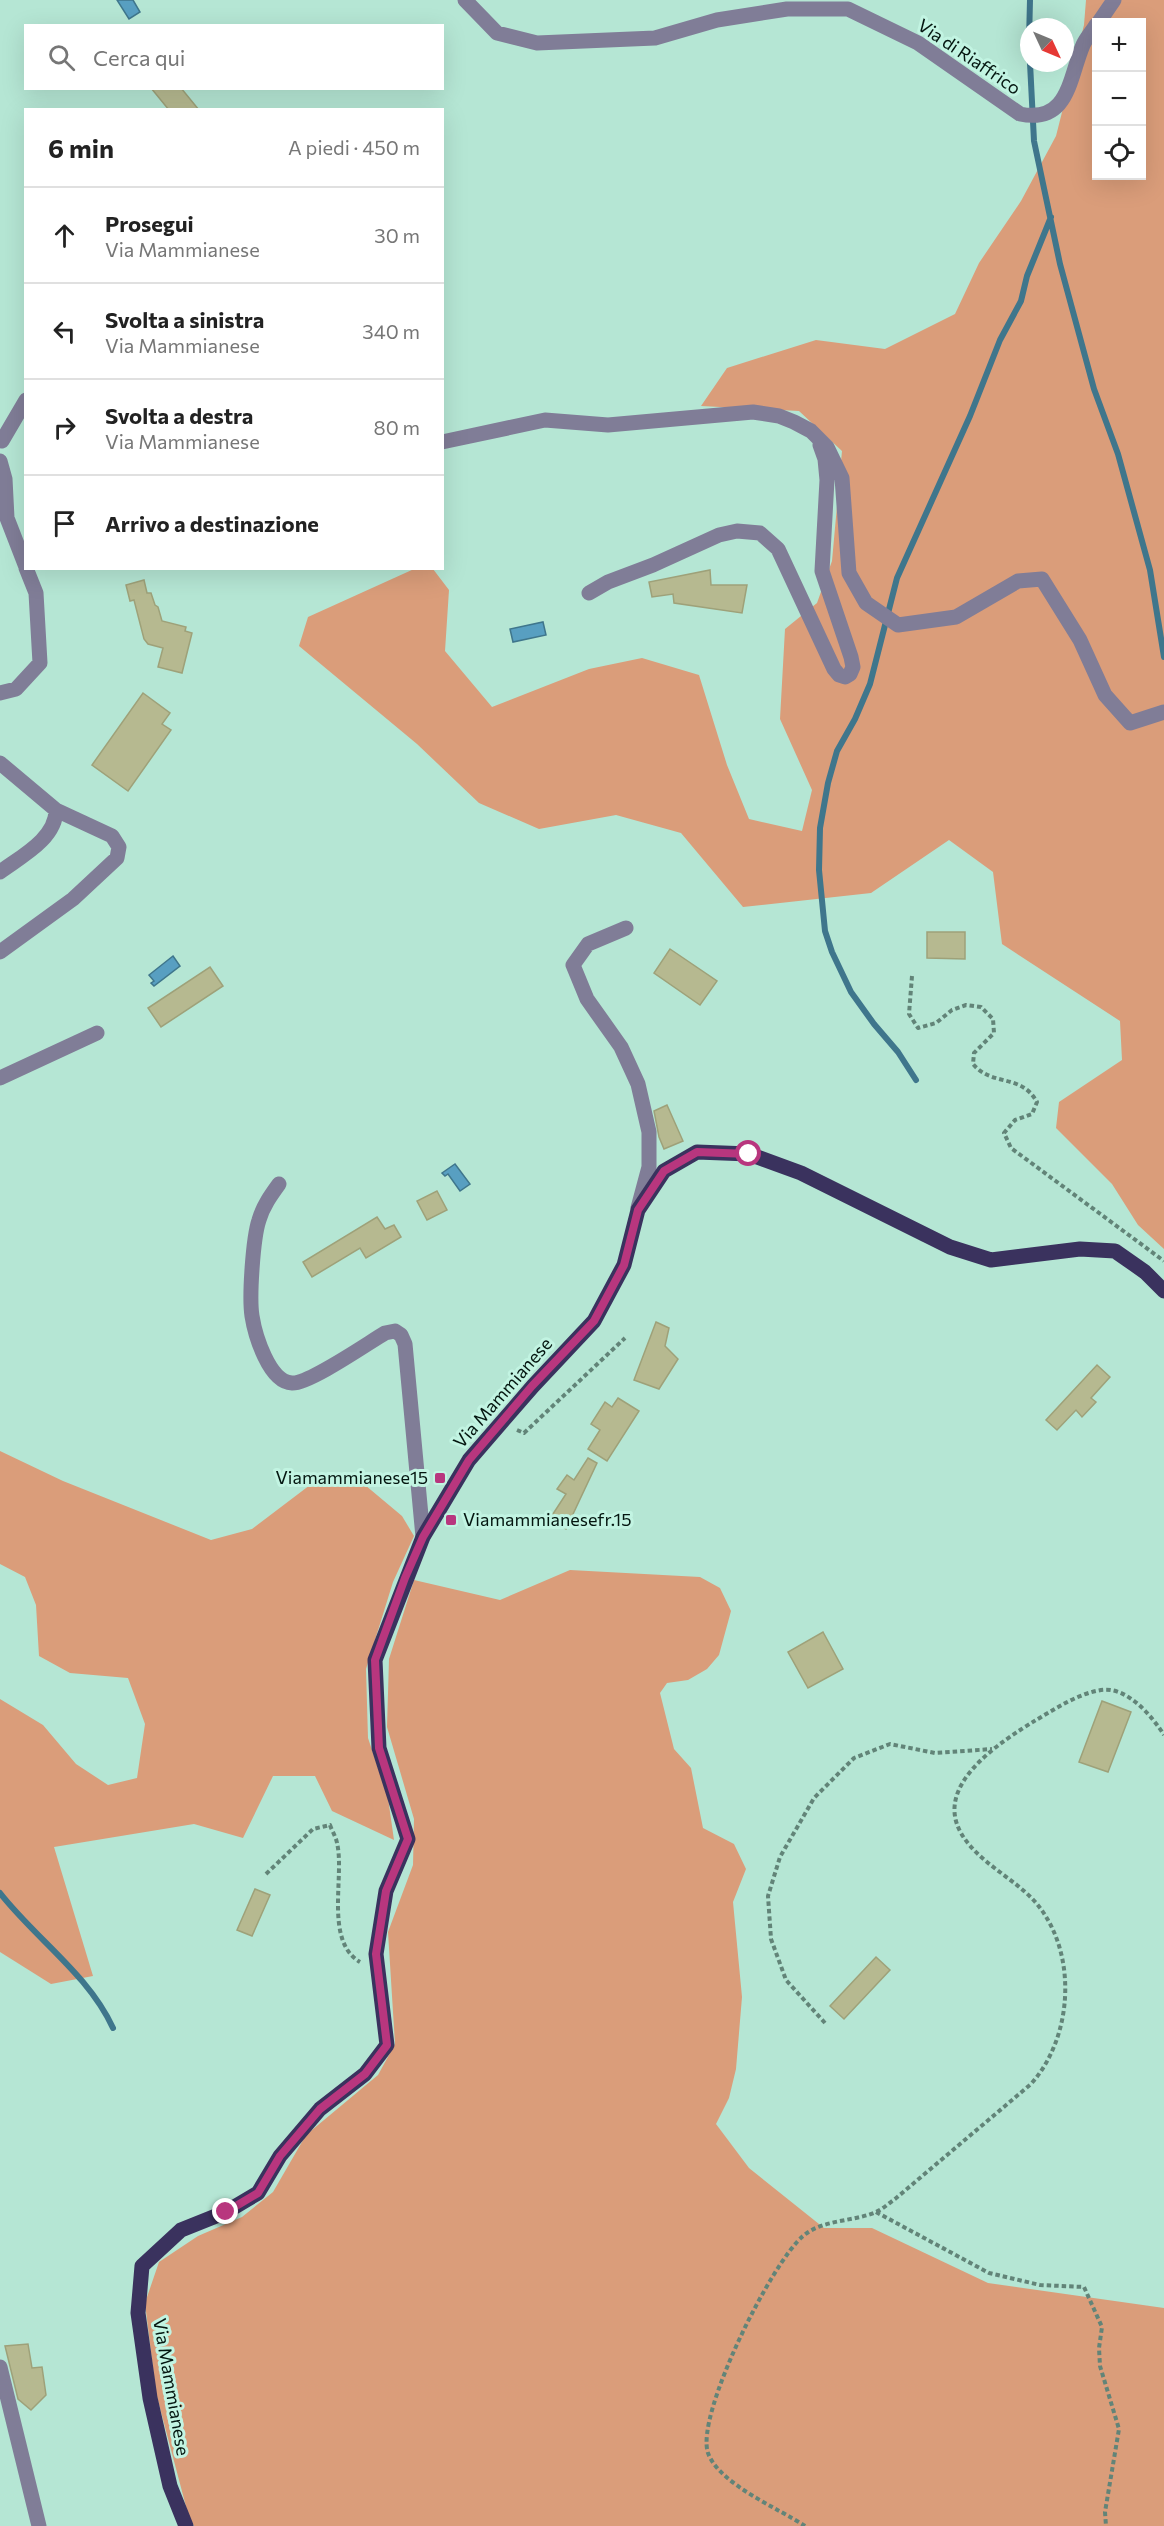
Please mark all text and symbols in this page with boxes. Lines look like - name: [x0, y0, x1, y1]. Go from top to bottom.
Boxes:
- street label: Via di Riaffrico: [914, 14, 1025, 99]
- north arrow: [1020, 18, 1074, 72]
- map controls: [1092, 18, 1146, 180]
- button: +: [1092, 18, 1146, 72]
- search box: [24, 24, 444, 90]
- icon: search: [45, 41, 78, 74]
- text: Cerca qui: [93, 44, 185, 71]
- button: −: [1092, 72, 1146, 126]
- button: locate: [1092, 126, 1146, 180]
- text: 6 min: [48, 132, 114, 163]
- text: A piedi · 450 m: [288, 135, 420, 159]
- text: Prosegui: [105, 210, 194, 237]
- icon: ahead: [48, 219, 81, 252]
- text: 30 m: [374, 223, 420, 247]
- text: Via Mammianese: [105, 237, 260, 261]
- text: Svolta a sinistra: [105, 306, 264, 333]
- icon: left: [48, 315, 81, 348]
- text: 340 m: [362, 319, 420, 343]
- text: Via Mammianese: [105, 333, 260, 357]
- text: Svolta a destra: [105, 402, 253, 429]
- icon: right: [48, 411, 81, 444]
- text: 80 m: [374, 415, 420, 439]
- text: Via Mammianese: [105, 429, 260, 453]
- icon: arrive: [48, 507, 81, 540]
- text: Arrivo a destinazione: [105, 510, 319, 537]
- route start: [735, 1140, 761, 1166]
- street label: Via Mammianese: [448, 1333, 556, 1452]
- place label: Viamammianese15: [276, 1466, 428, 1488]
- marker: Viamammianese15: [433, 1471, 447, 1485]
- place label: Viamammianesefr.15: [463, 1508, 632, 1530]
- marker: Viamammianesefr.15: [444, 1513, 458, 1527]
- route end: [212, 2198, 238, 2224]
- street label: Via Mammianese: [149, 2316, 195, 2457]

